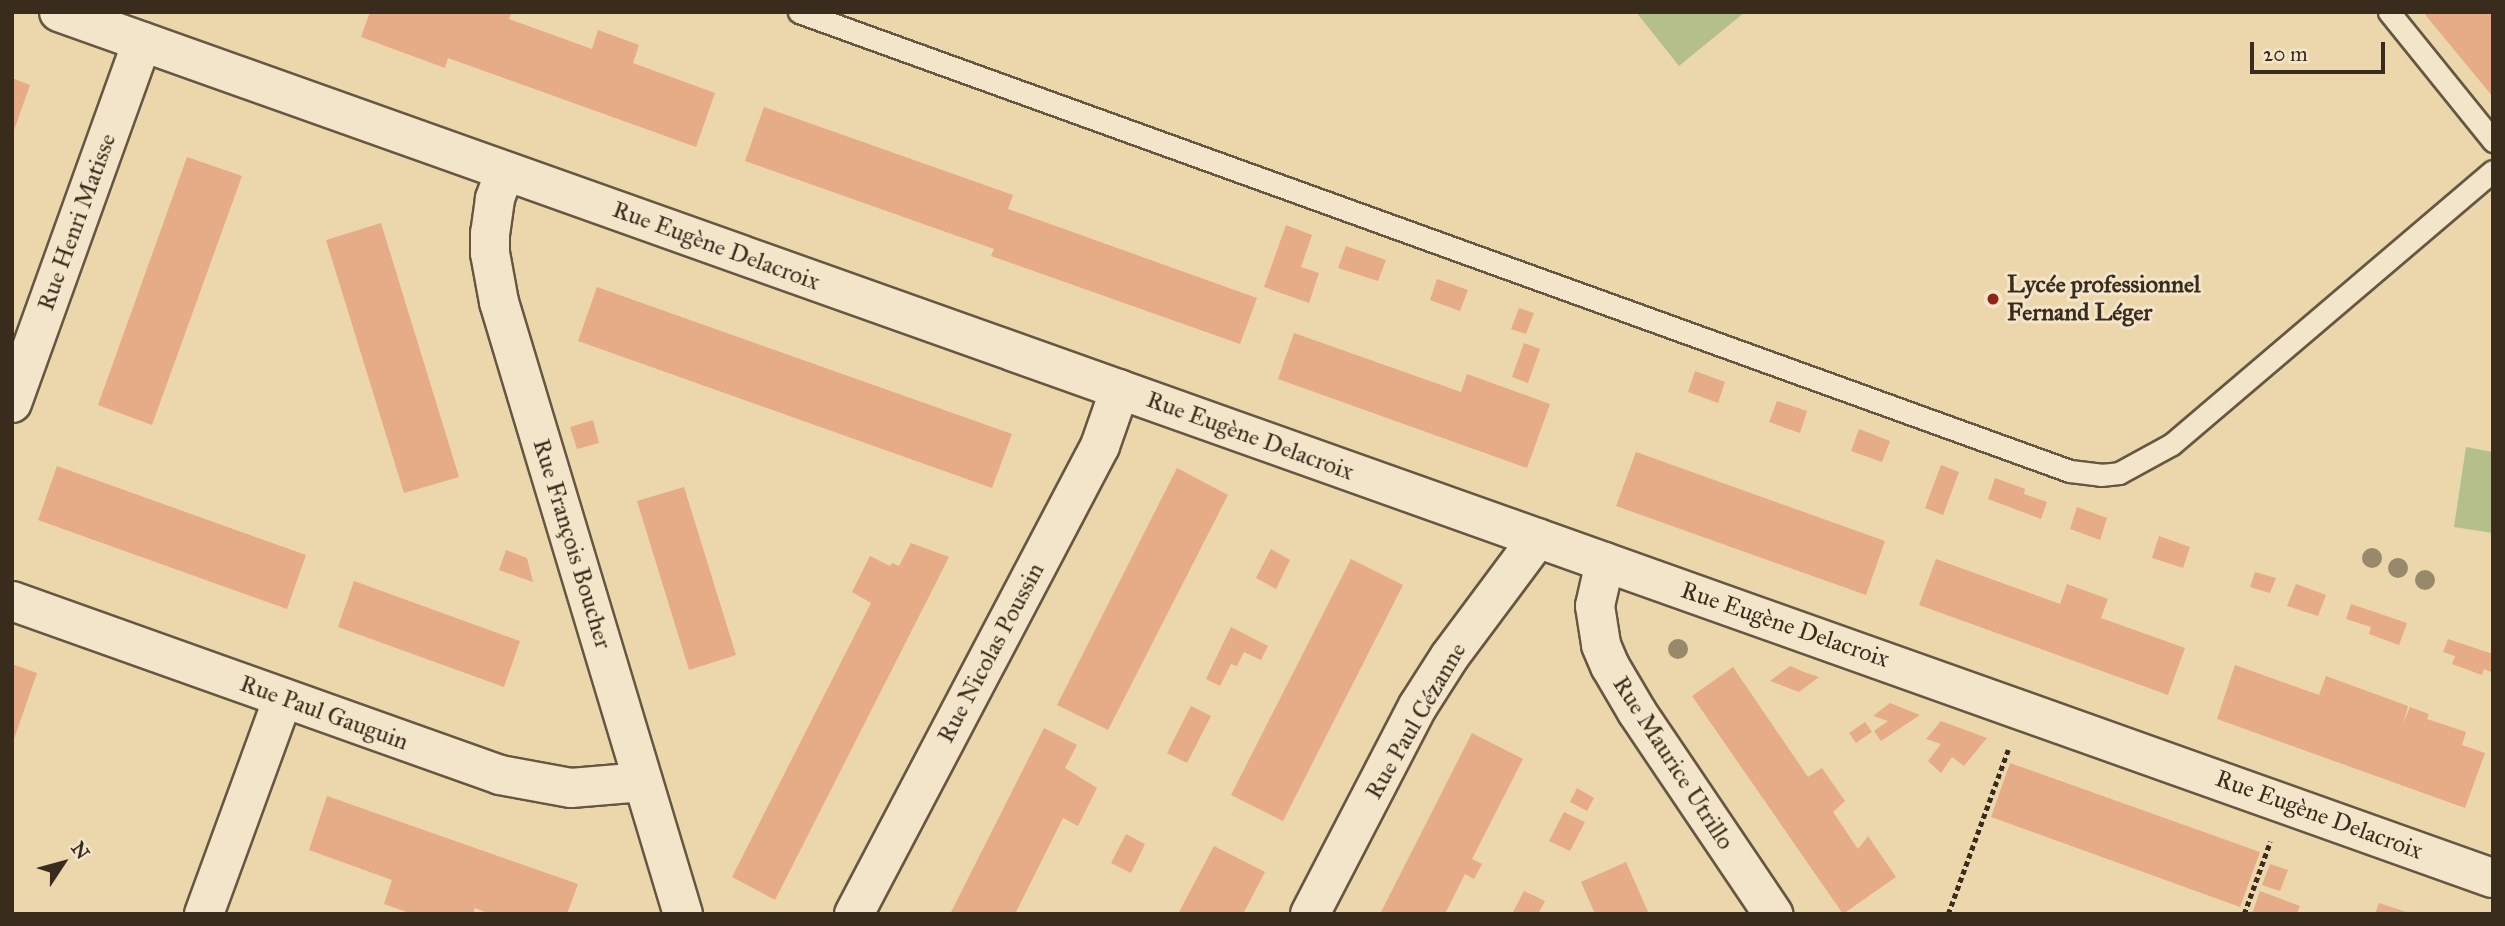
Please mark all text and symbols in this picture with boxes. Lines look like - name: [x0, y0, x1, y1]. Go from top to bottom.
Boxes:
- scale bar: [2253, 28, 2388, 72]
- text: 20 m: [2263, 41, 2308, 67]
- street label: Rue Henri Matisse: [32, 130, 122, 314]
- street label: Rue Eugène Delacroix: [609, 195, 823, 297]
- place label: Lycée professionnel Fernand Léger: [2007, 271, 2200, 327]
- marker: Lycée professionnel Fernand Léger: [1985, 291, 2001, 307]
- street label: Rue Eugène Delacroix: [1143, 385, 1357, 487]
- street label: Rue François Boucher: [526, 436, 618, 652]
- street label: Rue Nicolas Poussin: [931, 558, 1051, 748]
- street label: Rue Eugène Delacroix: [1677, 576, 1893, 674]
- street label: Rue Paul Cézanne: [1360, 638, 1472, 804]
- street label: Rue Paul Gauguin: [236, 669, 412, 757]
- street label: Rue Maurice Utrillo: [1606, 671, 1740, 855]
- street label: Rue Eugène Delacroix: [2212, 764, 2426, 866]
- north arrow: [28, 828, 98, 898]
- text: N: [66, 837, 94, 864]

